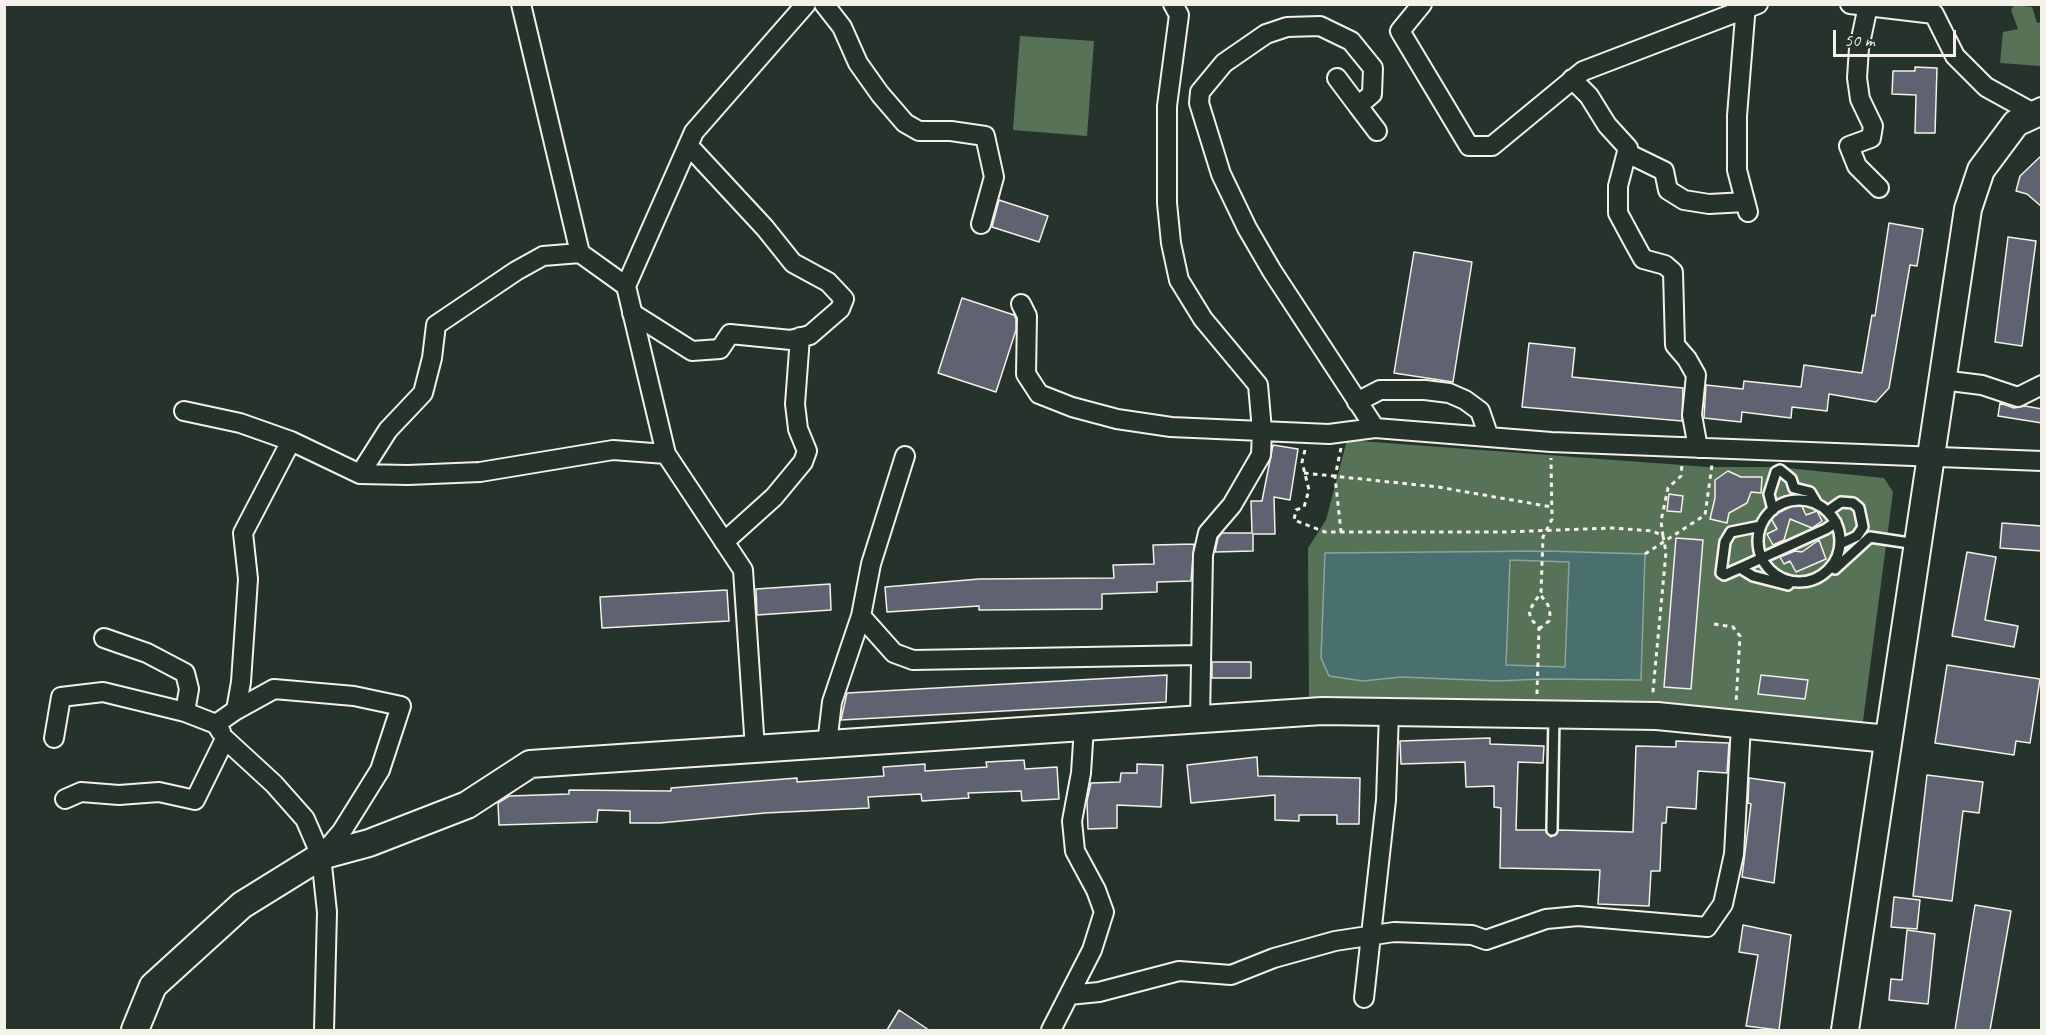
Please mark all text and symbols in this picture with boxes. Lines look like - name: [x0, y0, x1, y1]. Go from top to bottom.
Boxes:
- scale bar: [1836, 18, 1959, 56]
- text: 50 m: [1844, 29, 1875, 51]

